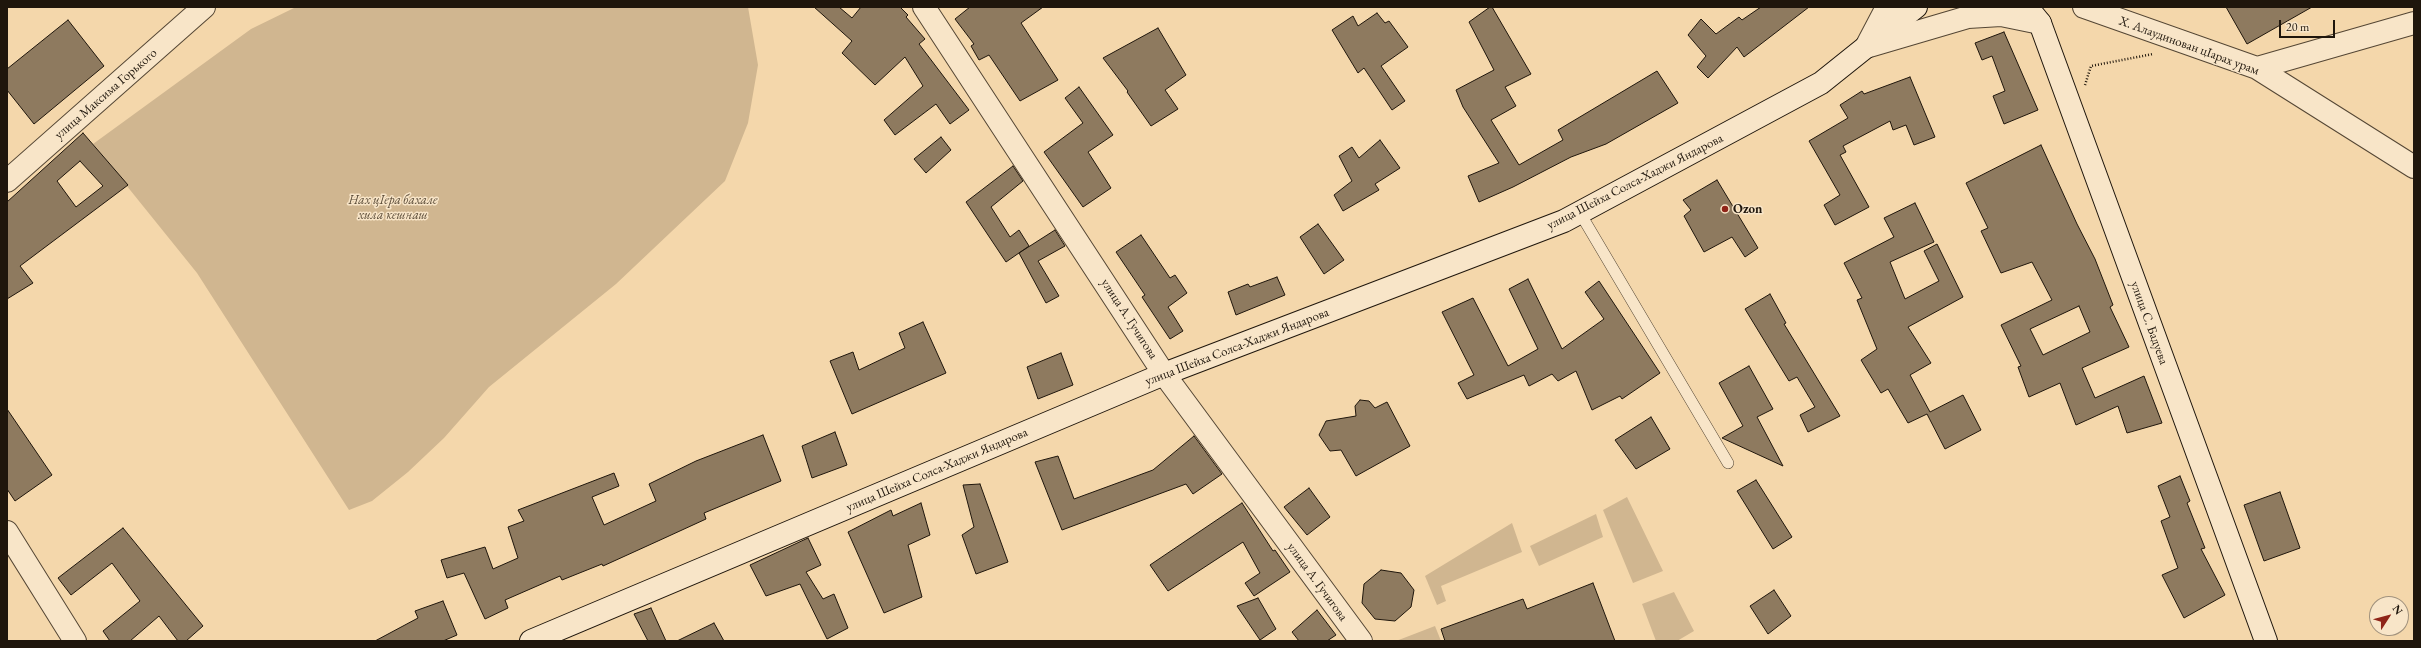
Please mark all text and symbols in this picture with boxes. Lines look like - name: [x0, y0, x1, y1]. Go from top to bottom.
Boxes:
- scale bar: [2281, 12, 2337, 38]
- street label: Х. Алаудинован цIарах урам: [2117, 13, 2261, 79]
- text: 20 m: [2286, 19, 2309, 35]
- street label: улица Максима Горького: [52, 45, 160, 143]
- street label: улица Шейха Солса-Хаджи Яндарова: [1544, 131, 1726, 233]
- park label: Нах цIера бахале хила кешнаш: [348, 192, 438, 223]
- place label: Ozon: [1733, 201, 1762, 217]
- marker: Ozon: [1720, 204, 1730, 214]
- street label: улица А. Гучигова: [1097, 276, 1161, 362]
- street label: улица С. Бадуева: [2127, 279, 2171, 367]
- street label: улица Шейха Солса-Хаджи Яндарова: [1143, 305, 1331, 389]
- street label: улица Шейха Солса-Хаджи Яндарова: [844, 425, 1030, 515]
- street label: улица А. Гучигова: [1283, 540, 1351, 624]
- north arrow: [2369, 596, 2409, 636]
- text: N: [2390, 602, 2406, 617]

